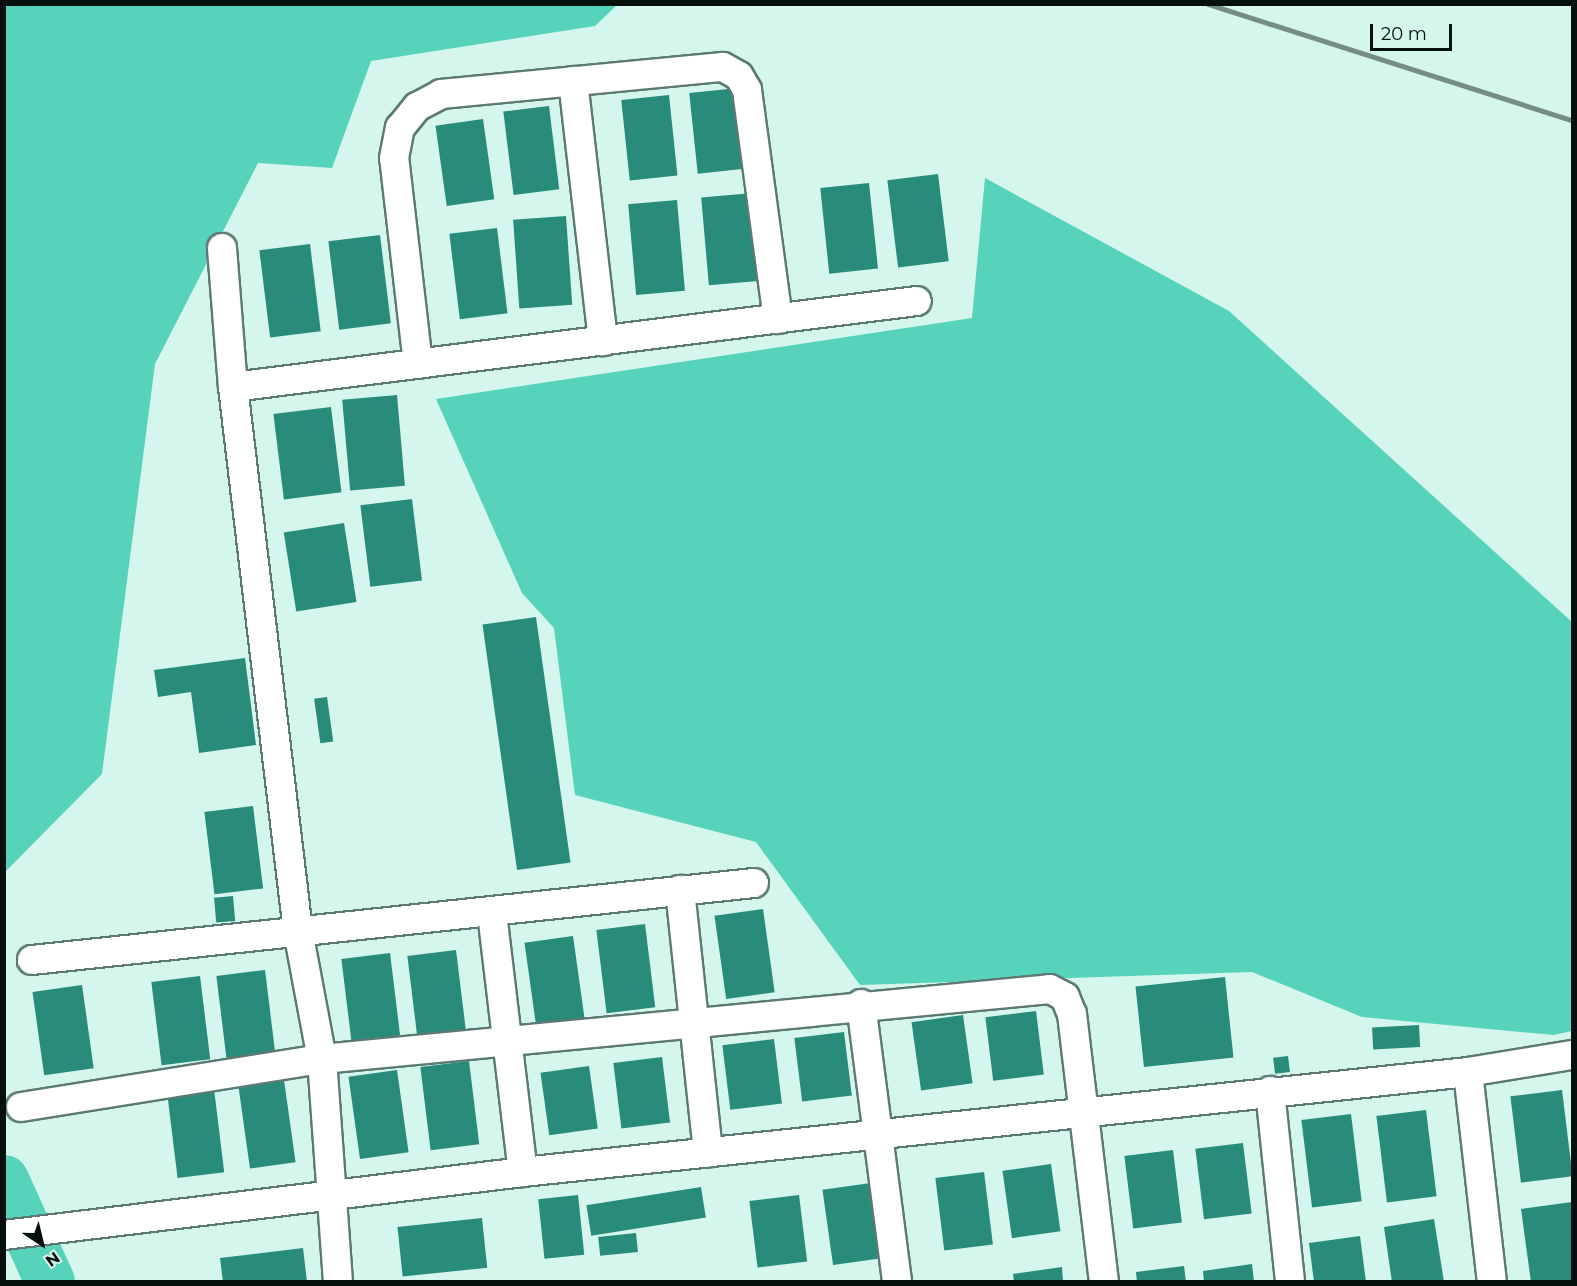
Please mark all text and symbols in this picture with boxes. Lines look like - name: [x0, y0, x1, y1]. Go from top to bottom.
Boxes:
- scale bar: [1373, 12, 1456, 50]
- text: 20 m: [1381, 23, 1427, 45]
- north arrow: [12, 1214, 72, 1274]
- text: N: [42, 1248, 63, 1271]

